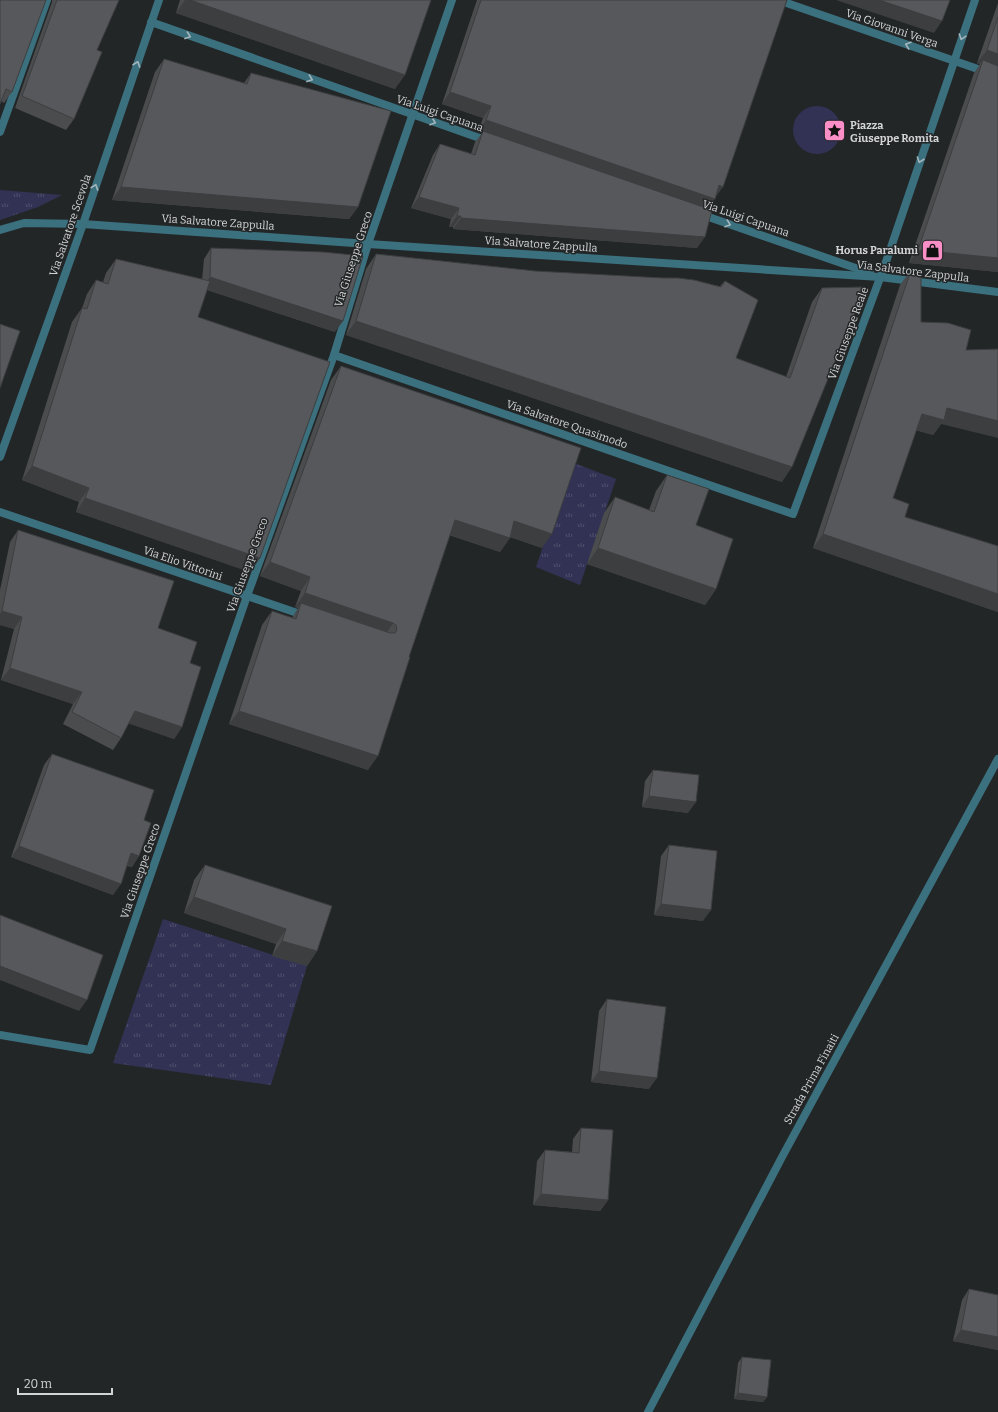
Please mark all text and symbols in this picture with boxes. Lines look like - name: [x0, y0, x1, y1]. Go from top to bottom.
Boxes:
- street label: Via Giovanni Verga: [844, 7, 940, 50]
- one-way arrow: [184, 31, 191, 39]
- one-way arrow: [959, 33, 967, 40]
- one-way arrow: [905, 41, 912, 50]
- one-way arrow: [132, 60, 141, 67]
- one-way arrow: [307, 74, 314, 83]
- street label: Via Luigi Capuana: [395, 92, 485, 134]
- one-way arrow: [429, 118, 436, 126]
- place icon: Piazza Giuseppe Romita: [821, 118, 847, 144]
- place label: Piazza Giuseppe Romita: [850, 119, 940, 145]
- one-way arrow: [917, 156, 925, 163]
- street label: Via Salvatore Scevola: [47, 172, 94, 278]
- one-way arrow: [91, 184, 99, 191]
- street label: Via Luigi Capuana: [701, 197, 791, 239]
- street label: Via Giuseppe Greco: [332, 210, 375, 309]
- street label: Via Salvatore Zappulla: [161, 212, 275, 233]
- one-way arrow: [725, 219, 732, 227]
- street label: Via Salvatore Zappulla: [484, 234, 598, 255]
- shop icon: Horus Paralumi: [920, 237, 946, 263]
- place label: Horus Paralumi: [836, 244, 918, 257]
- street label: Via Salvatore Zappulla: [856, 258, 970, 285]
- street label: Via Giuseppe Reale: [826, 285, 871, 381]
- street label: Via Salvatore Quasimodo: [504, 398, 629, 451]
- street label: Via Giuseppe Greco: [224, 516, 271, 614]
- street label: Via Elio Vittorini: [141, 544, 225, 583]
- street label: Via Giuseppe Greco: [118, 822, 163, 920]
- street label: Strada Prima Finaiti: [781, 1031, 842, 1127]
- scale bar: [18, 1370, 112, 1396]
- text: 20 m: [24, 1377, 53, 1391]

